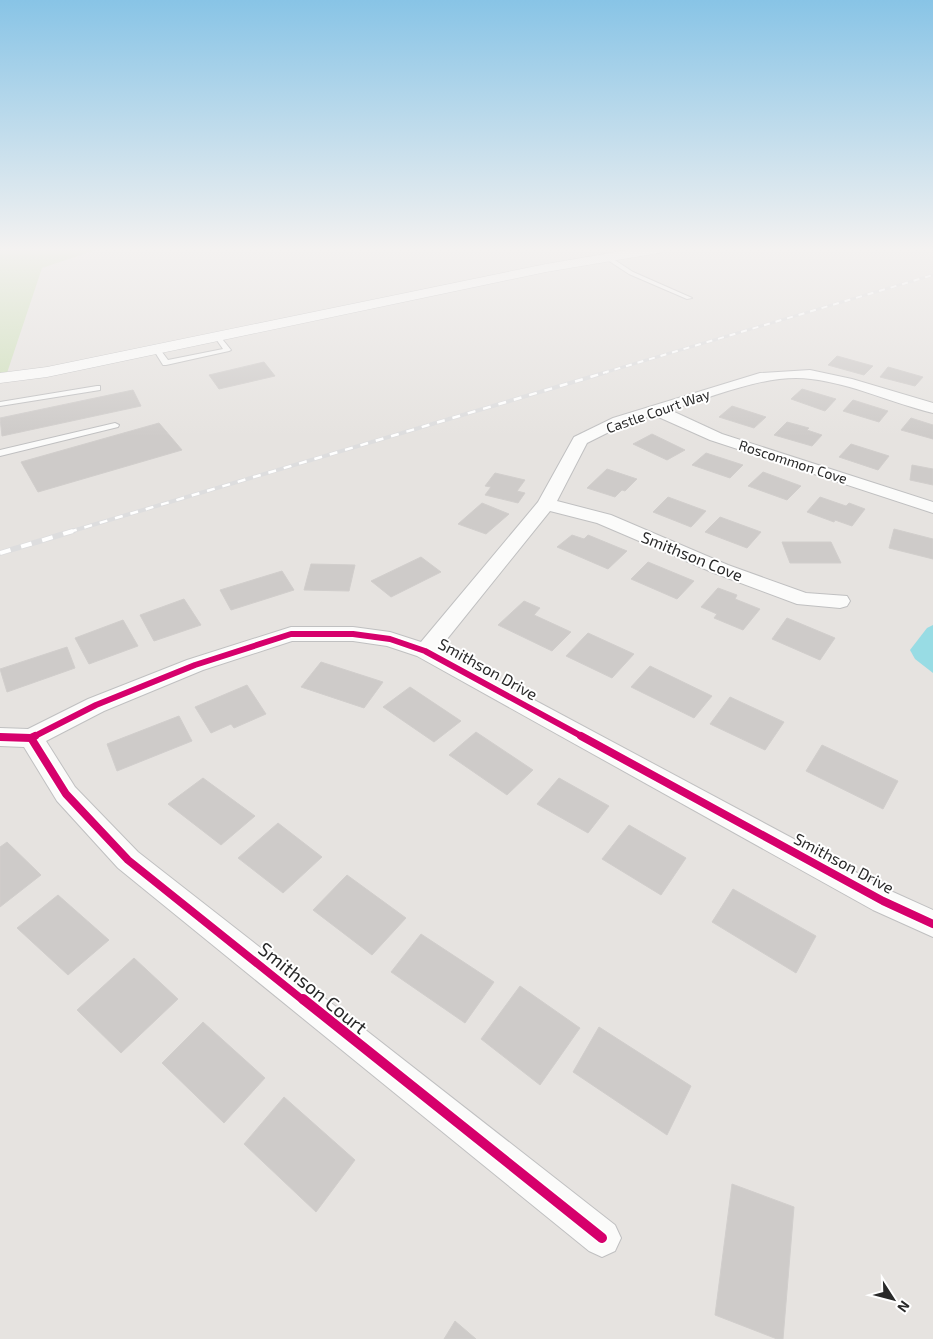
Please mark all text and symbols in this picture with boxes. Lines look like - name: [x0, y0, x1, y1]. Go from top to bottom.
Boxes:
- street label: Castle Court Way: [604, 385, 713, 436]
- street label: Roscommon Cove: [737, 436, 849, 487]
- street label: Smithson Cove: [639, 527, 746, 584]
- street label: Smithson Drive: [435, 633, 541, 704]
- street label: Smithson Drive: [791, 828, 897, 897]
- street label: Smithson Court: [254, 937, 372, 1039]
- north arrow: [868, 1274, 918, 1324]
- text: N: [894, 1298, 914, 1316]

